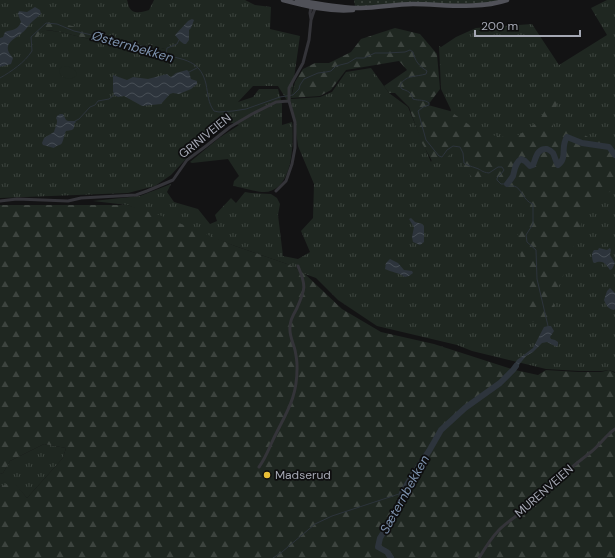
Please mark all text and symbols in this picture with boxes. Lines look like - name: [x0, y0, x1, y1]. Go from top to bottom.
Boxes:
- scale bar: [475, 12, 580, 38]
- text: 200 m: [481, 18, 518, 34]
- water label: Østernbekken: [89, 26, 176, 66]
- street label: GRINIVEIEN: [176, 110, 234, 162]
- water label: Sæternbekken: [376, 452, 433, 537]
- street label: MURENVEIEN: [511, 461, 577, 521]
- place label: Madserud: [275, 467, 331, 483]
- marker: Madserud: [262, 470, 272, 480]

